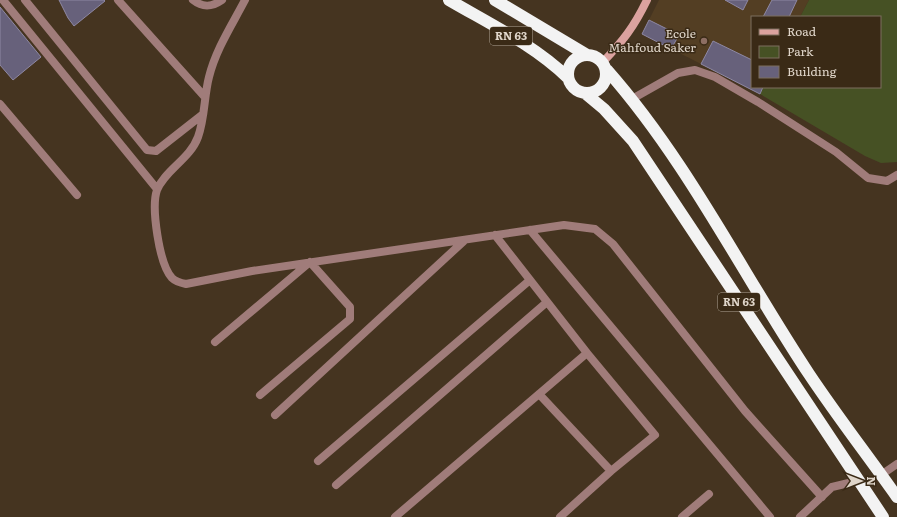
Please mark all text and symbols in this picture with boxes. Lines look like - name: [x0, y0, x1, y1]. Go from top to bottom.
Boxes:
- legend: [751, 16, 881, 88]
- text: Road: [787, 22, 817, 40]
- place label: Ecole Mahfoud Saker: [608, 24, 696, 56]
- road number: RN 63: [490, 27, 532, 45]
- marker: Ecole Mahfoud Saker: [699, 36, 709, 46]
- text: Park: [787, 42, 814, 60]
- text: Building: [787, 62, 837, 80]
- road number: RN 63: [718, 293, 760, 311]
- north arrow: [841, 461, 881, 501]
- text: N: [864, 476, 880, 486]

